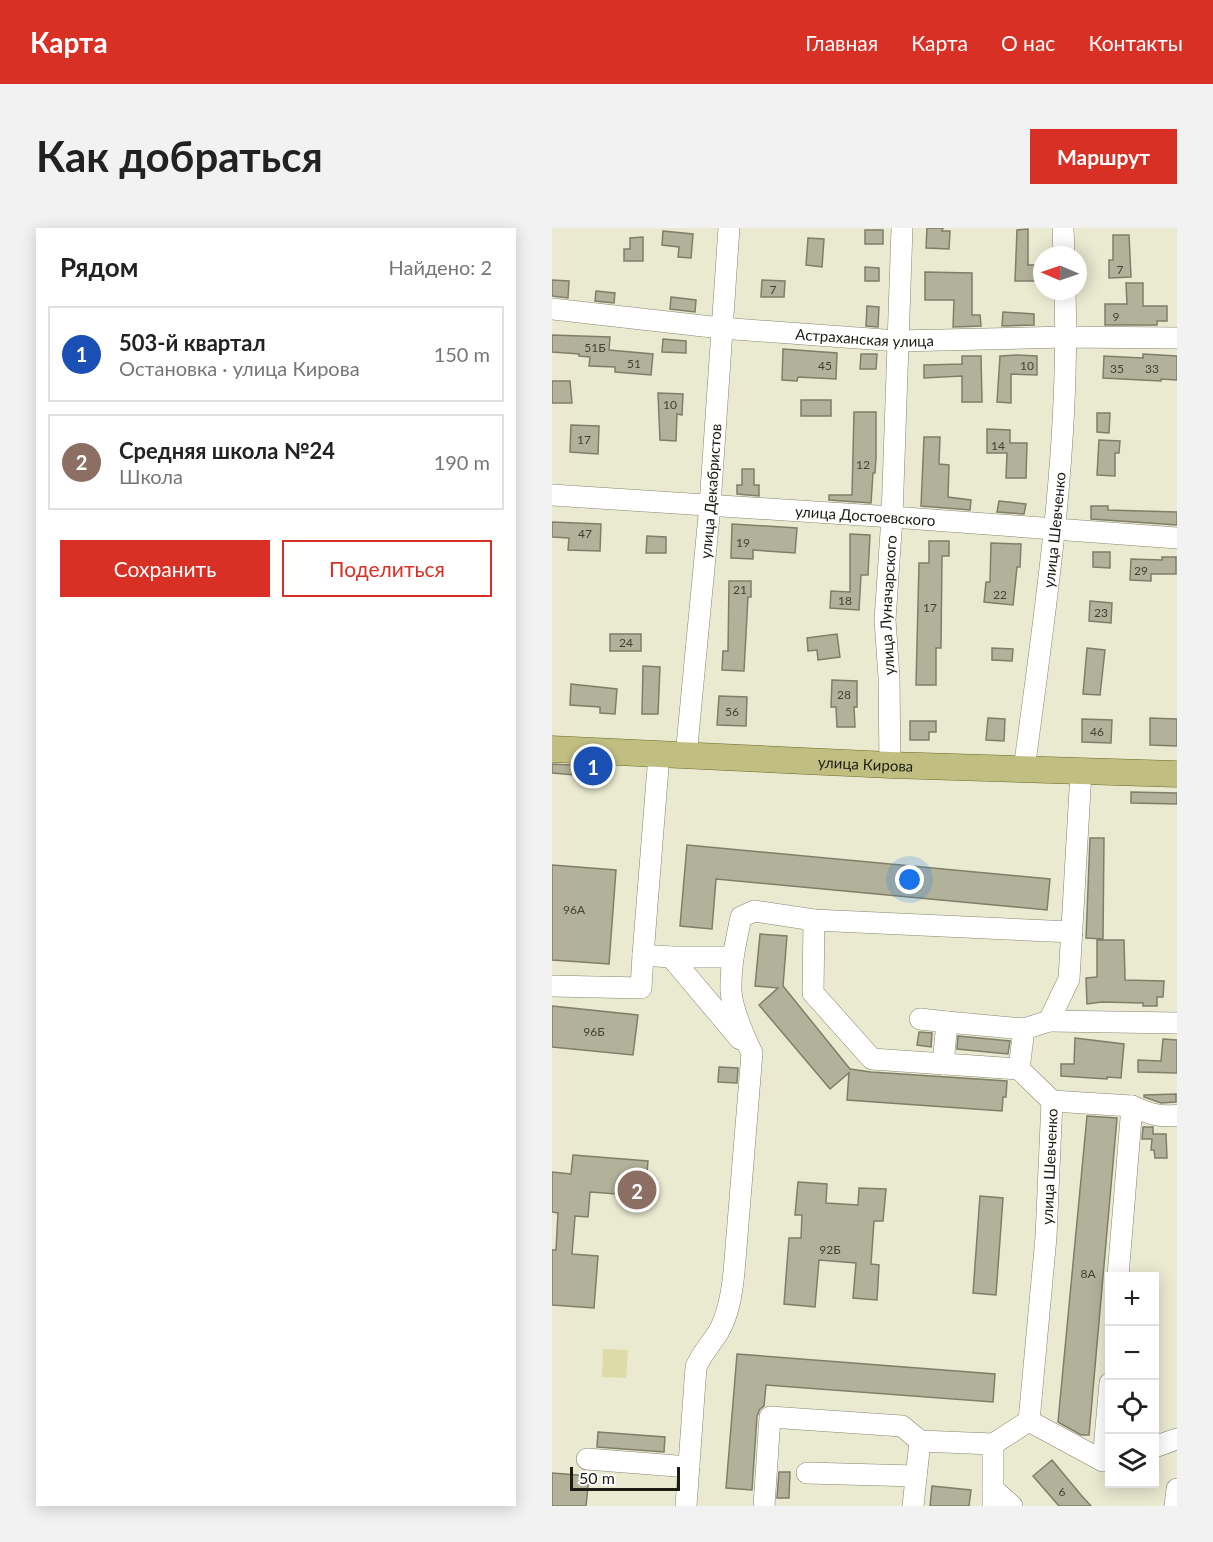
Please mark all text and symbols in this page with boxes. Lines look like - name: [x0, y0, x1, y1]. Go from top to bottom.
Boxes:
- text: Карта: [30, 25, 108, 59]
- text: Главная: [805, 30, 878, 55]
- text: Карта: [911, 30, 968, 55]
- text: О нас: [1001, 30, 1055, 55]
- text: Контакты: [1088, 30, 1183, 55]
- button: Маршрут: [1030, 129, 1177, 184]
- text: Как добраться: [36, 131, 323, 181]
- north arrow: [1033, 246, 1087, 300]
- text: Рядом: [60, 251, 138, 283]
- text: Найдено: 2: [389, 255, 492, 279]
- house number: 7: [1117, 262, 1124, 277]
- house number: 7: [770, 282, 777, 297]
- house number: 9: [1113, 309, 1120, 324]
- street label: Астраханская улица: [795, 324, 934, 350]
- text: 503-й квартал: [119, 329, 266, 356]
- house number: 51Б: [584, 340, 606, 355]
- text: 1: [76, 342, 87, 366]
- text: 150 m: [434, 342, 490, 366]
- text: Остановка · улица Кирова: [119, 356, 360, 380]
- house number: 51: [627, 356, 641, 371]
- house number: 45: [818, 358, 832, 373]
- house number: 10: [1020, 358, 1034, 373]
- house number: 35: [1110, 361, 1124, 376]
- house number: 33: [1145, 361, 1159, 376]
- house number: 10: [663, 397, 677, 412]
- street label: улица Декабристов: [696, 423, 725, 560]
- house number: 17: [577, 432, 591, 447]
- text: Средняя школа №24: [119, 437, 335, 464]
- house number: 14: [991, 438, 1005, 453]
- text: 2: [76, 450, 87, 474]
- text: 190 m: [434, 450, 490, 474]
- house number: 12: [856, 457, 870, 472]
- text: Школа: [119, 464, 183, 488]
- street label: улица Шевченко: [1039, 471, 1069, 589]
- street label: улица Достоевского: [795, 502, 936, 529]
- house number: 47: [578, 526, 592, 541]
- house number: 19: [736, 535, 750, 550]
- street label: улица Луначарского: [876, 535, 900, 676]
- button: Сохранить: [60, 540, 270, 597]
- button: Поделиться: [282, 540, 492, 597]
- house number: 29: [1134, 563, 1148, 578]
- house number: 21: [733, 582, 747, 597]
- house number: 22: [993, 587, 1007, 602]
- house number: 18: [838, 593, 852, 608]
- house number: 17: [923, 600, 937, 615]
- house number: 23: [1094, 605, 1108, 620]
- house number: 24: [619, 635, 633, 650]
- house number: 28: [837, 687, 851, 702]
- house number: 56: [725, 704, 739, 719]
- house number: 46: [1090, 724, 1104, 739]
- pin: 1: [574, 744, 612, 788]
- street label: улица Кирова: [818, 753, 914, 775]
- your location: [895, 865, 924, 894]
- house number: 96А: [563, 902, 586, 917]
- house number: 96Б: [583, 1024, 605, 1039]
- street label: улица Шевченко: [1038, 1108, 1061, 1225]
- pin: 2: [618, 1168, 656, 1212]
- house number: 92Б: [819, 1242, 841, 1257]
- house number: 8А: [1080, 1266, 1096, 1281]
- map controls: [1105, 1272, 1159, 1488]
- button: +: [1105, 1272, 1159, 1326]
- button: −: [1105, 1326, 1159, 1380]
- button: locate: [1105, 1380, 1159, 1434]
- button: layers: [1105, 1434, 1159, 1488]
- scale bar: [570, 1464, 680, 1492]
- text: 50 m: [579, 1468, 615, 1487]
- house number: 6: [1059, 1484, 1066, 1499]

